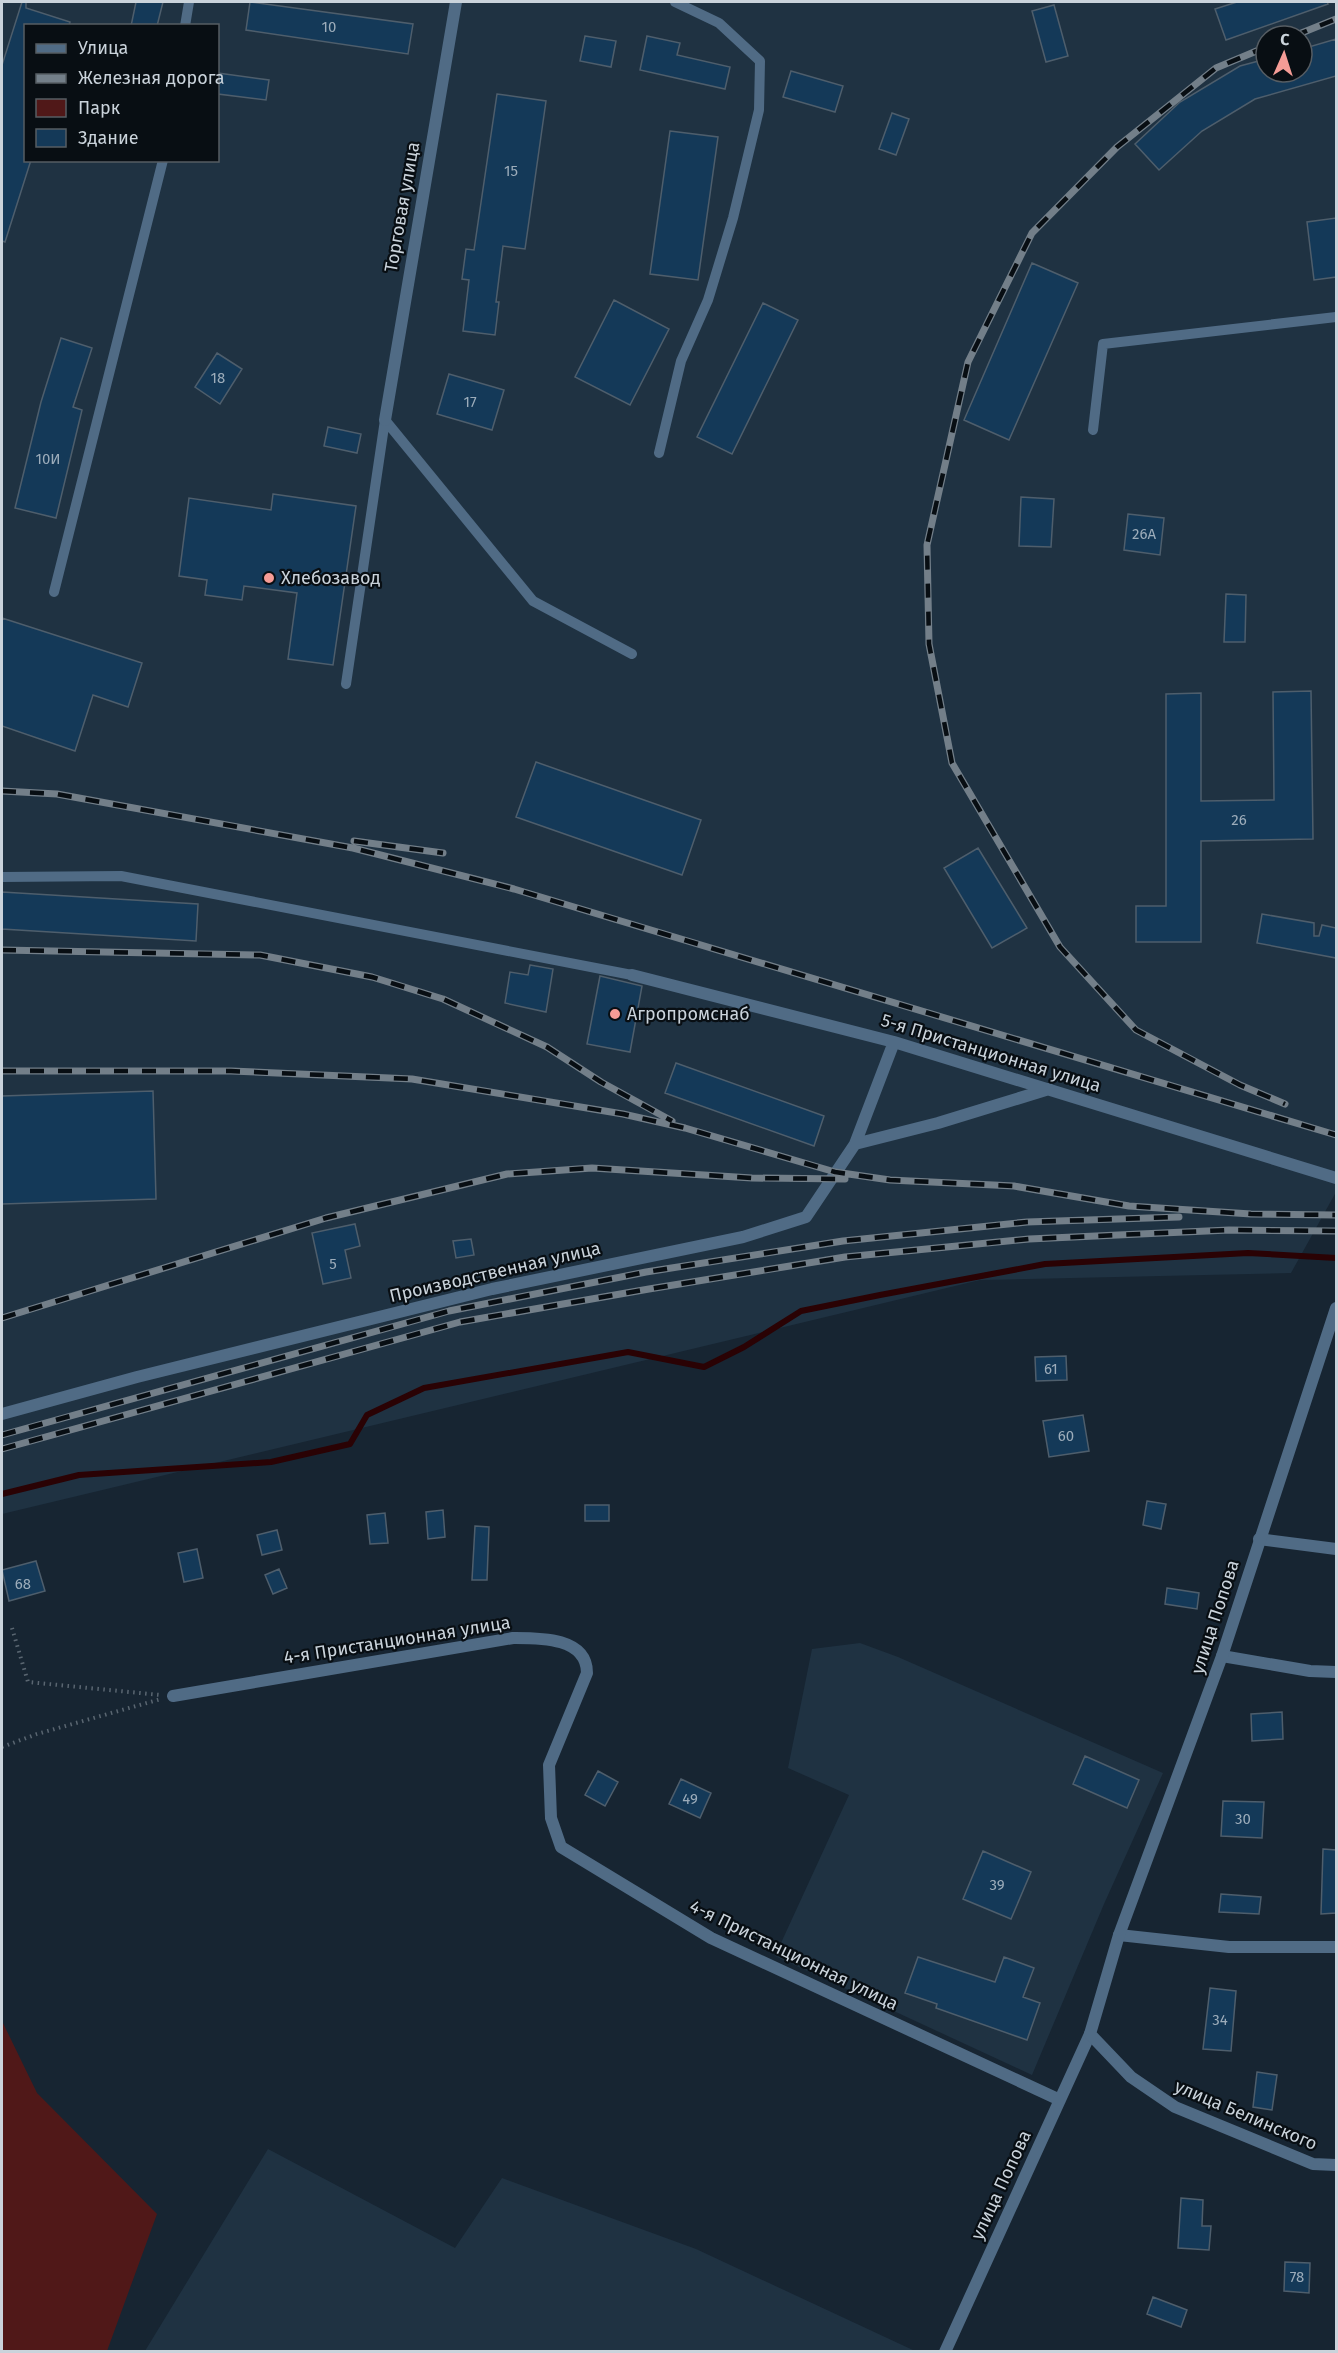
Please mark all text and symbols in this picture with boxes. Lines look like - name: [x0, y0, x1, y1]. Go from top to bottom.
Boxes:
- house number: 10: [322, 18, 336, 36]
- legend: [24, 24, 219, 162]
- north arrow: [1254, 24, 1314, 84]
- text: С: [1280, 30, 1291, 49]
- text: Улица: [78, 37, 128, 59]
- text: Железная дорога: [78, 67, 225, 89]
- text: Парк: [78, 97, 121, 119]
- text: Здание: [78, 127, 139, 149]
- street label: Торговая улица: [380, 140, 424, 274]
- house number: 15: [504, 162, 518, 180]
- house number: 18: [211, 369, 225, 387]
- house number: 17: [463, 393, 477, 411]
- house number: 10И: [35, 450, 61, 468]
- house number: 26А: [1132, 525, 1156, 543]
- place label: Хлебозавод: [281, 567, 380, 589]
- marker: Хлебозавод: [262, 571, 276, 585]
- house number: 26: [1231, 811, 1247, 829]
- place label: Агропромснаб: [627, 1003, 750, 1025]
- marker: Агропромснаб: [608, 1007, 622, 1021]
- street label: 5-я Пристанционная улица: [878, 1009, 1104, 1097]
- street label: Производственная улица: [387, 1237, 603, 1307]
- house number: 5: [329, 1255, 337, 1273]
- house number: 61: [1044, 1360, 1058, 1378]
- house number: 60: [1058, 1427, 1074, 1445]
- street label: улица Попова: [1186, 1557, 1244, 1677]
- house number: 68: [15, 1575, 31, 1593]
- street label: 4-я Пристанционная улица: [282, 1611, 512, 1669]
- house number: 49: [682, 1790, 698, 1808]
- house number: 30: [1235, 1810, 1251, 1828]
- house number: 39: [989, 1876, 1005, 1894]
- street label: 4-я Пристанционная улица: [686, 1895, 902, 2015]
- house number: 34: [1212, 2011, 1228, 2029]
- street label: улица Белинского: [1171, 2075, 1321, 2155]
- street label: улица Попова: [966, 2127, 1036, 2243]
- house number: 78: [1290, 2268, 1304, 2286]

